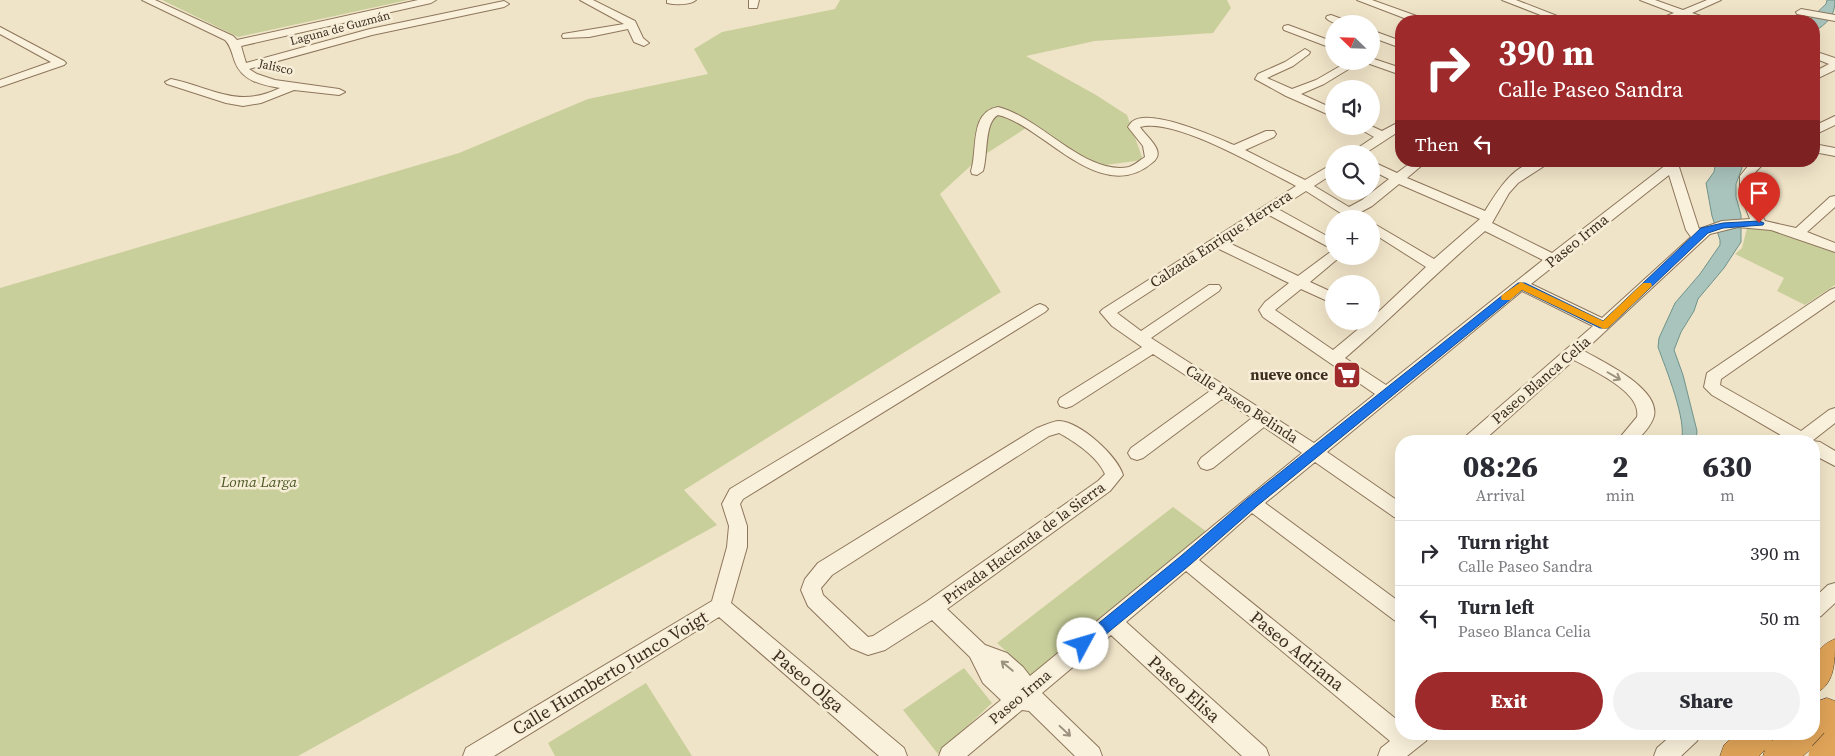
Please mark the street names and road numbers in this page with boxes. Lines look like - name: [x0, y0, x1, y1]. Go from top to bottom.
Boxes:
- street label: Laguna de Guzmán: [288, 7, 392, 49]
- street label: Jalisco: [256, 55, 295, 79]
- street label: Calzada Enrique Herrera: [1145, 184, 1296, 293]
- street label: Paseo Irma: [1541, 208, 1613, 273]
- street label: Paseo Blanca Celia: [1487, 331, 1595, 428]
- street label: Calle Paseo Belinda: [1182, 359, 1303, 448]
- street label: Privada Hacienda de la Sierra: [938, 476, 1109, 609]
- street label: Calle Humberto Junco Voigt: [507, 604, 712, 741]
- street label: Paseo Adriana: [1245, 605, 1350, 697]
- street label: Paseo Olga: [767, 643, 850, 719]
- street label: Paseo Elisa: [1143, 649, 1227, 728]
- street label: Paseo Irma: [984, 664, 1056, 729]

